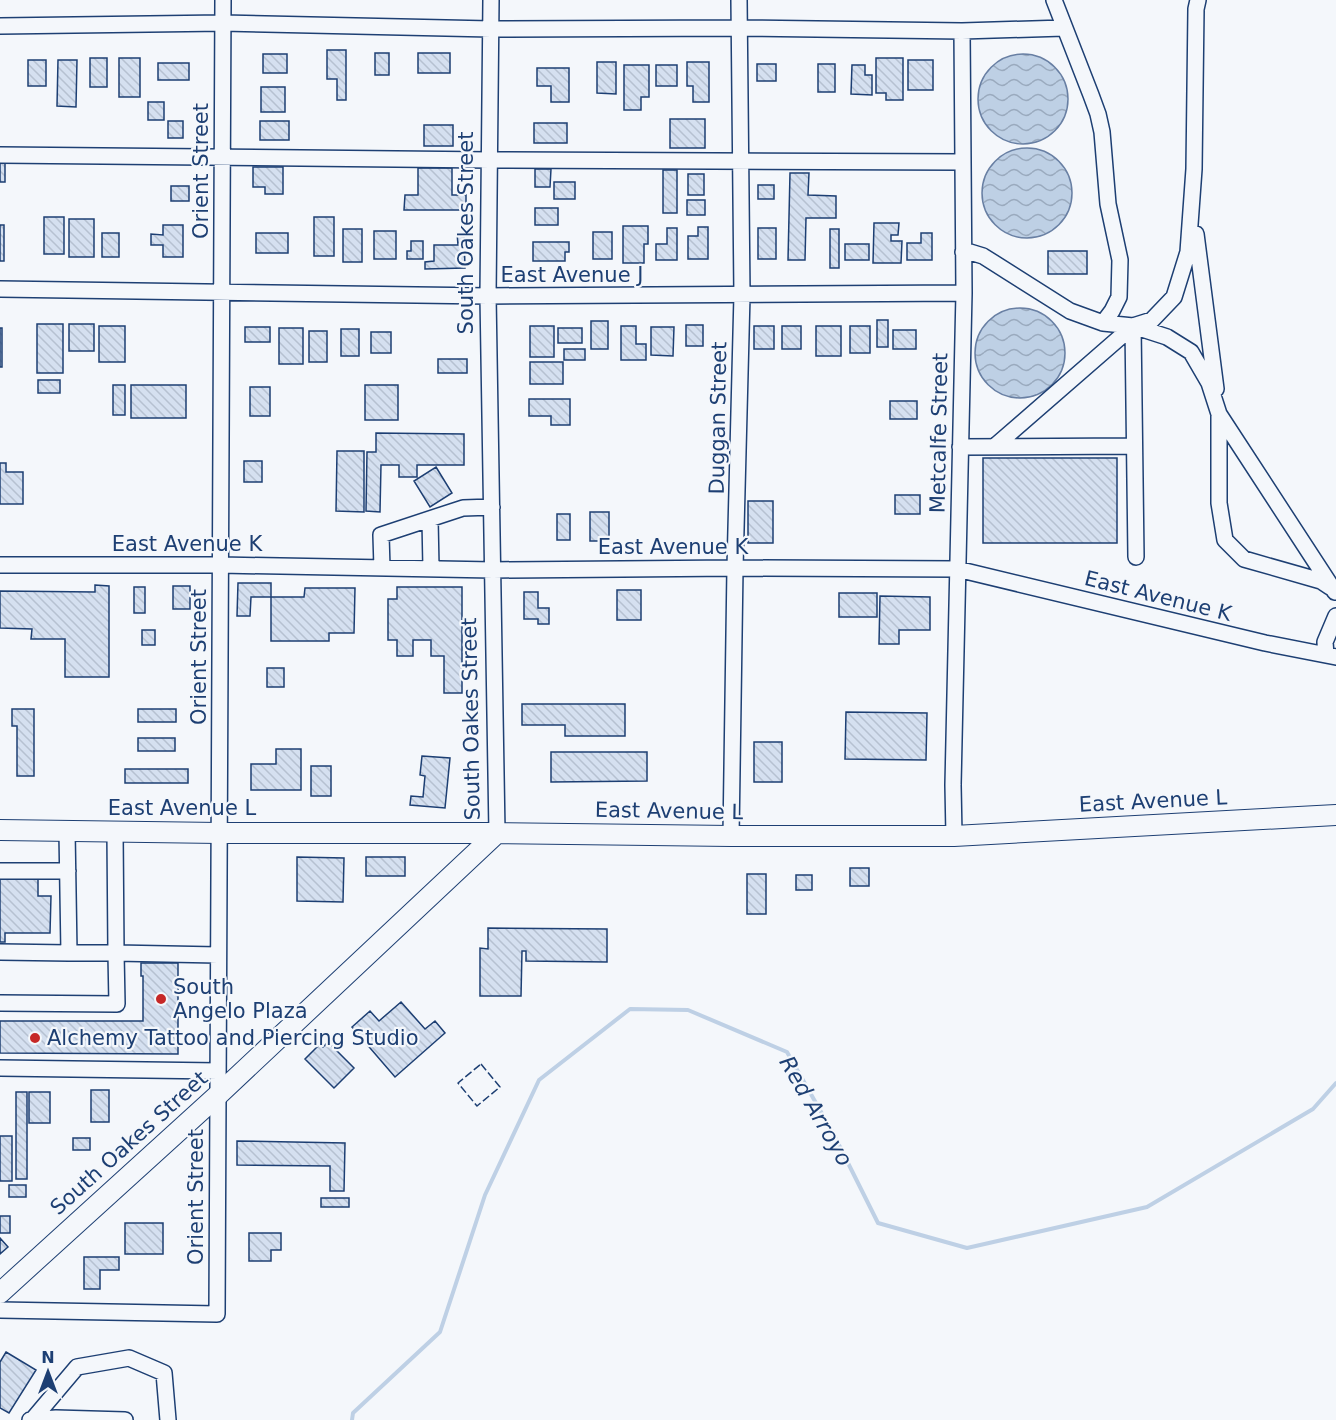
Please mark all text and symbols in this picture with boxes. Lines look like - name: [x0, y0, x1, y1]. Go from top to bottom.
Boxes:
- street label: Orient Street: [189, 103, 213, 239]
- street label: South Oakes Street: [454, 132, 478, 334]
- street label: East Avenue J: [501, 263, 643, 287]
- street label: Duggan Street: [705, 341, 731, 495]
- street label: Metcalfe Street: [926, 353, 952, 513]
- street label: East Avenue K: [112, 532, 263, 556]
- street label: East Avenue K: [598, 535, 749, 559]
- street label: East Avenue K: [1082, 566, 1235, 626]
- street label: Orient Street: [187, 589, 211, 725]
- street label: South Oakes Street: [457, 617, 485, 821]
- street label: East Avenue L: [1078, 785, 1228, 817]
- street label: East Avenue L: [108, 796, 256, 820]
- street label: East Avenue L: [595, 798, 744, 824]
- place label: South Angelo Plaza: [173, 975, 308, 1023]
- marker: South Angelo Plaza: [154, 992, 168, 1006]
- place label: Alchemy Tattoo and Piercing Studio: [47, 1026, 419, 1050]
- marker: Alchemy Tattoo and Piercing Studio: [28, 1031, 42, 1045]
- water label: Red Arroyo: [774, 1052, 858, 1170]
- street label: South Oakes Street: [46, 1066, 212, 1220]
- street label: Orient Street: [184, 1129, 208, 1265]
- north arrow: [18, 1342, 78, 1402]
- text: N: [41, 1348, 55, 1367]

